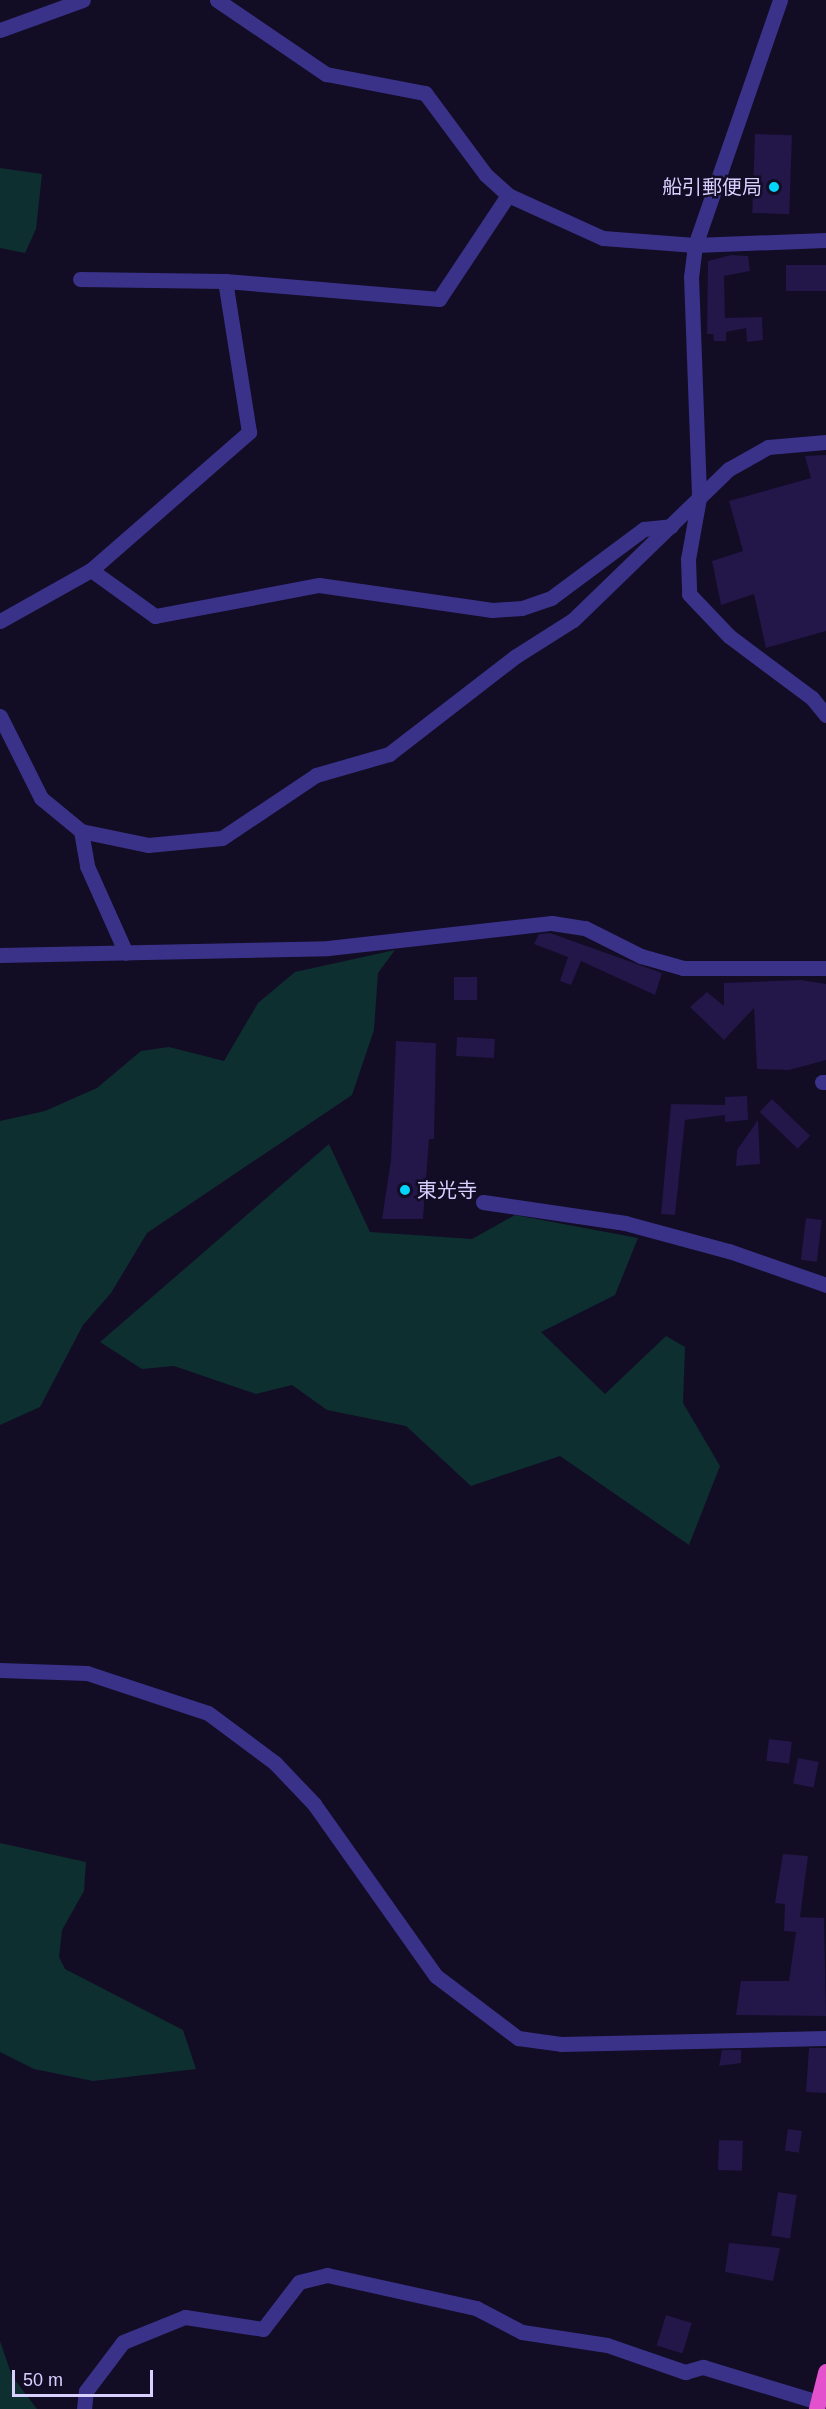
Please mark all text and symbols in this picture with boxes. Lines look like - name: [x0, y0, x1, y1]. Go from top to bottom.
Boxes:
- place label: 船引郵便局: [662, 175, 762, 199]
- marker: 船引郵便局: [767, 180, 781, 194]
- place label: 東光寺: [417, 1178, 477, 1202]
- marker: 東光寺: [398, 1183, 412, 1197]
- scale bar: [15, 2358, 156, 2396]
- text: 50 m: [23, 2370, 63, 2390]

